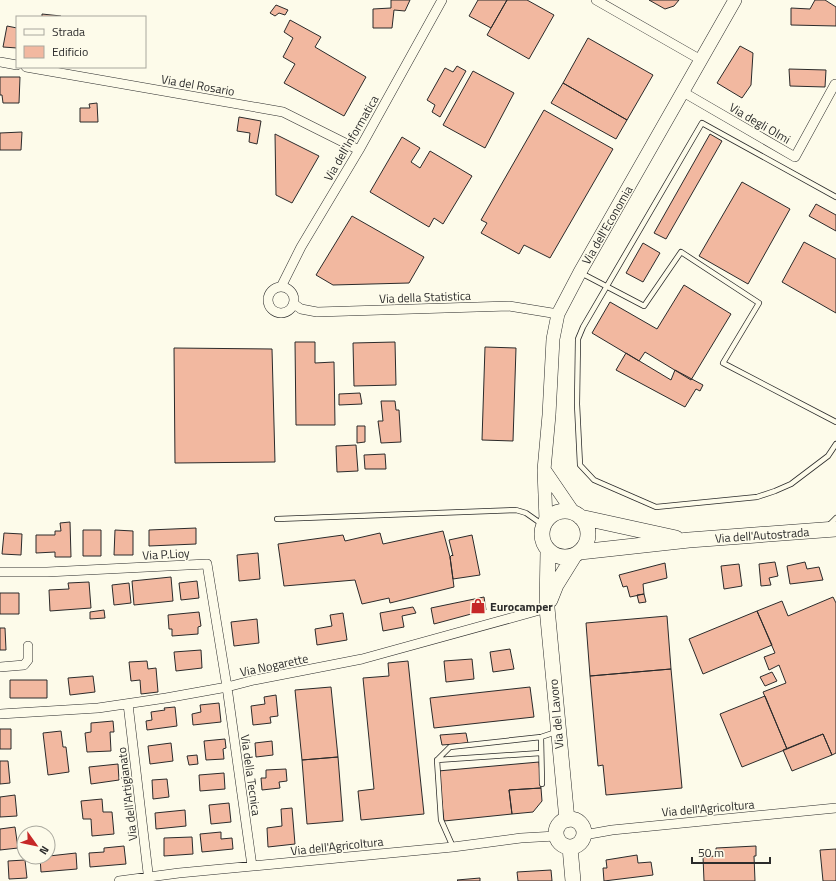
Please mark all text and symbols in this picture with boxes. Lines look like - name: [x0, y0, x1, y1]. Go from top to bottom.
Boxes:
- legend: [16, 16, 146, 68]
- text: Strada: [52, 22, 85, 41]
- text: Edificio: [52, 42, 88, 61]
- street label: Via del Rosario: [160, 69, 236, 101]
- street label: Via dell'Informatica: [319, 91, 383, 185]
- street label: Via degli Olmi: [726, 98, 794, 148]
- street label: Via dell'Economia: [577, 182, 637, 268]
- street label: Via della Statistica: [379, 286, 471, 308]
- street label: Via dell'Autostrada: [714, 522, 810, 548]
- street label: Via P.Lioy: [142, 543, 190, 565]
- shop icon: Eurocamper: [469, 597, 487, 615]
- place label: Eurocamper: [490, 597, 553, 616]
- street label: Via Nogarette: [238, 648, 310, 682]
- street label: Via del Lavoro: [543, 678, 569, 750]
- street label: Via della Tecnica: [236, 733, 266, 817]
- street label: Via dell'Artigianato: [112, 746, 142, 842]
- street label: Via dell'Agricoltura: [661, 794, 755, 822]
- north arrow: [16, 825, 56, 865]
- street label: Via dell'Agricoltura: [290, 832, 384, 860]
- scale bar: [692, 839, 770, 865]
- text: N: [36, 843, 53, 858]
- text: 50 m: [698, 843, 724, 862]

